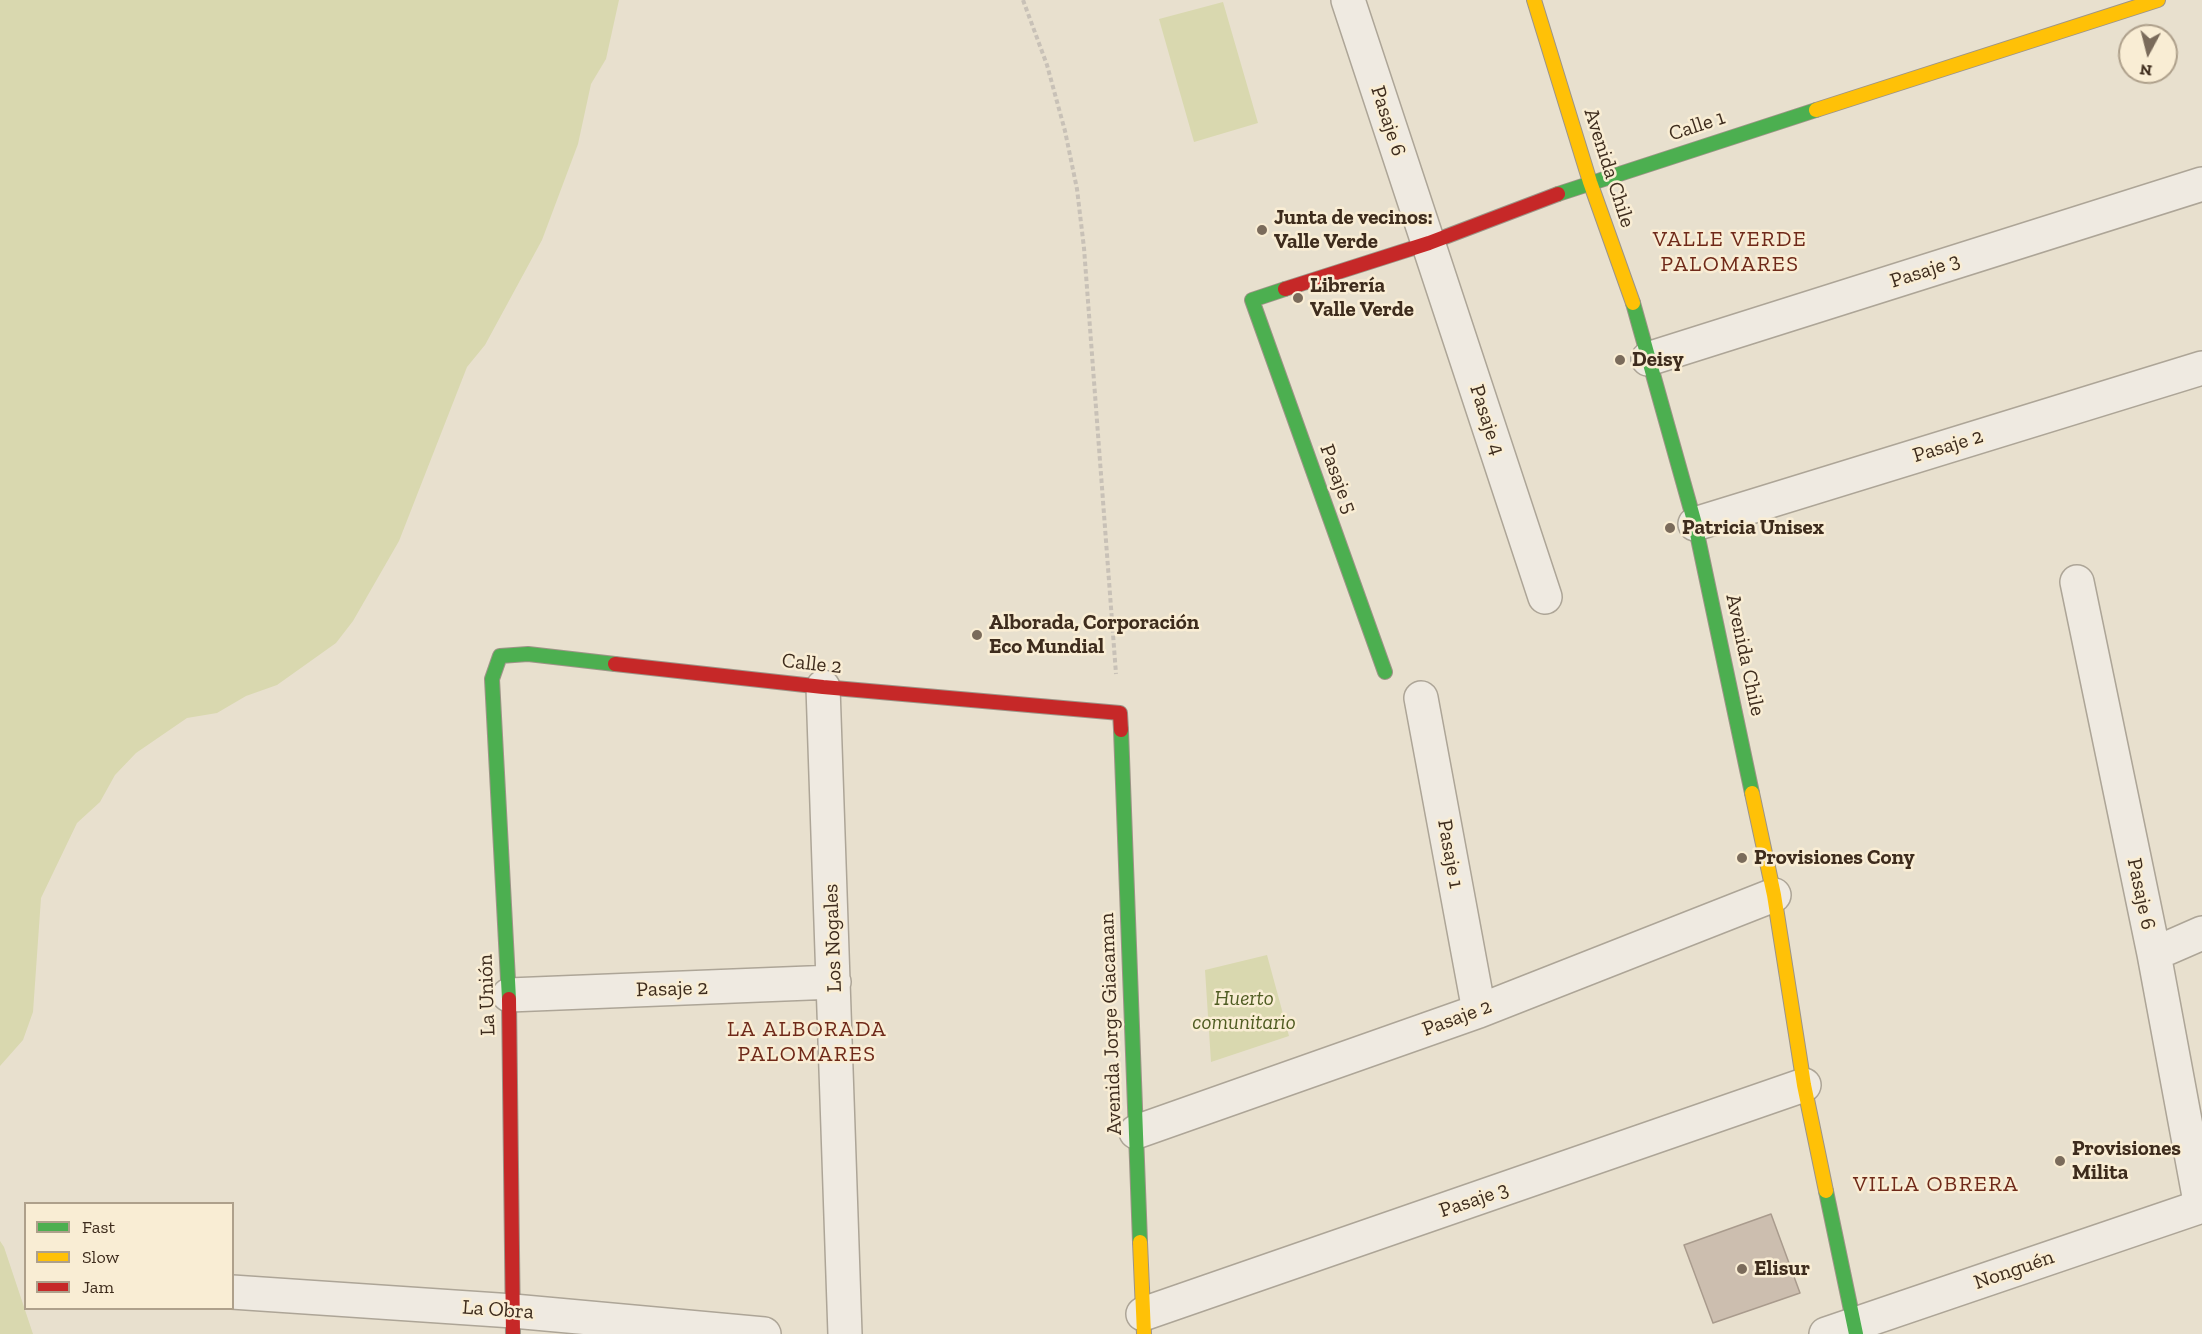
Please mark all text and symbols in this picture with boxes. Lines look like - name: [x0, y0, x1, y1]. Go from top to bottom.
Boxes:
- north arrow: [2118, 24, 2178, 84]
- text: N: [2139, 60, 2153, 81]
- street label: Pasaje 6: [1365, 83, 1411, 159]
- street label: Avenida Chile: [1578, 105, 1640, 231]
- street label: Calle 1: [1666, 105, 1728, 147]
- place label: Junta de vecinos: Valle Verde: [1274, 205, 1433, 255]
- marker: Junta de vecinos: Valle Verde: [1255, 223, 1269, 237]
- district label: VALLE VERDE PALOMARES: [1653, 227, 1807, 278]
- street label: Pasaje 3: [1887, 248, 1963, 294]
- place label: Librería Valle Verde: [1310, 273, 1414, 323]
- marker: Librería Valle Verde: [1291, 291, 1305, 305]
- place label: Deisy: [1632, 347, 1684, 373]
- marker: Deisy: [1613, 353, 1627, 367]
- street label: Pasaje 4: [1464, 382, 1510, 458]
- street label: Pasaje 2: [1910, 423, 1986, 469]
- street label: Pasaje 5: [1314, 441, 1362, 517]
- place label: Patricia Unisex: [1682, 515, 1824, 541]
- marker: Patricia Unisex: [1663, 521, 1677, 535]
- street label: Avenida Chile: [1720, 592, 1770, 718]
- place label: Alborada, Corporación Eco Mundial: [989, 610, 1199, 660]
- marker: Alborada, Corporación Eco Mundial: [970, 628, 984, 642]
- street label: Calle 2: [781, 648, 843, 680]
- street label: Pasaje 1: [1432, 818, 1468, 890]
- place label: Provisiones Cony: [1754, 845, 1915, 871]
- marker: Provisiones Cony: [1735, 851, 1749, 865]
- street label: Pasaje 6: [2121, 856, 2161, 932]
- street label: Los Nogales: [819, 883, 847, 993]
- street label: Avenida Jorge Giacaman: [1095, 912, 1127, 1136]
- street label: La Unión: [473, 954, 501, 1036]
- street label: Pasaje 2: [636, 975, 708, 1003]
- park label: Huerto comunitario: [1192, 986, 1296, 1036]
- street label: Pasaje 2: [1419, 994, 1495, 1042]
- district label: LA ALBORADA PALOMARES: [727, 1017, 887, 1068]
- place label: Provisiones Milita: [2072, 1136, 2181, 1186]
- marker: Provisiones Milita: [2053, 1154, 2067, 1168]
- district label: VILLA OBRERA: [1853, 1172, 2019, 1198]
- street label: Pasaje 3: [1436, 1176, 1512, 1224]
- legend: [24, 1202, 234, 1310]
- text: Fast: [82, 1216, 115, 1238]
- street label: Nonguén: [1971, 1245, 2057, 1295]
- text: Slow: [82, 1246, 119, 1268]
- place label: Elisur: [1754, 1256, 1810, 1282]
- marker: Elisur: [1735, 1262, 1749, 1276]
- text: Jam: [82, 1276, 114, 1298]
- street label: La Obra: [461, 1295, 535, 1325]

